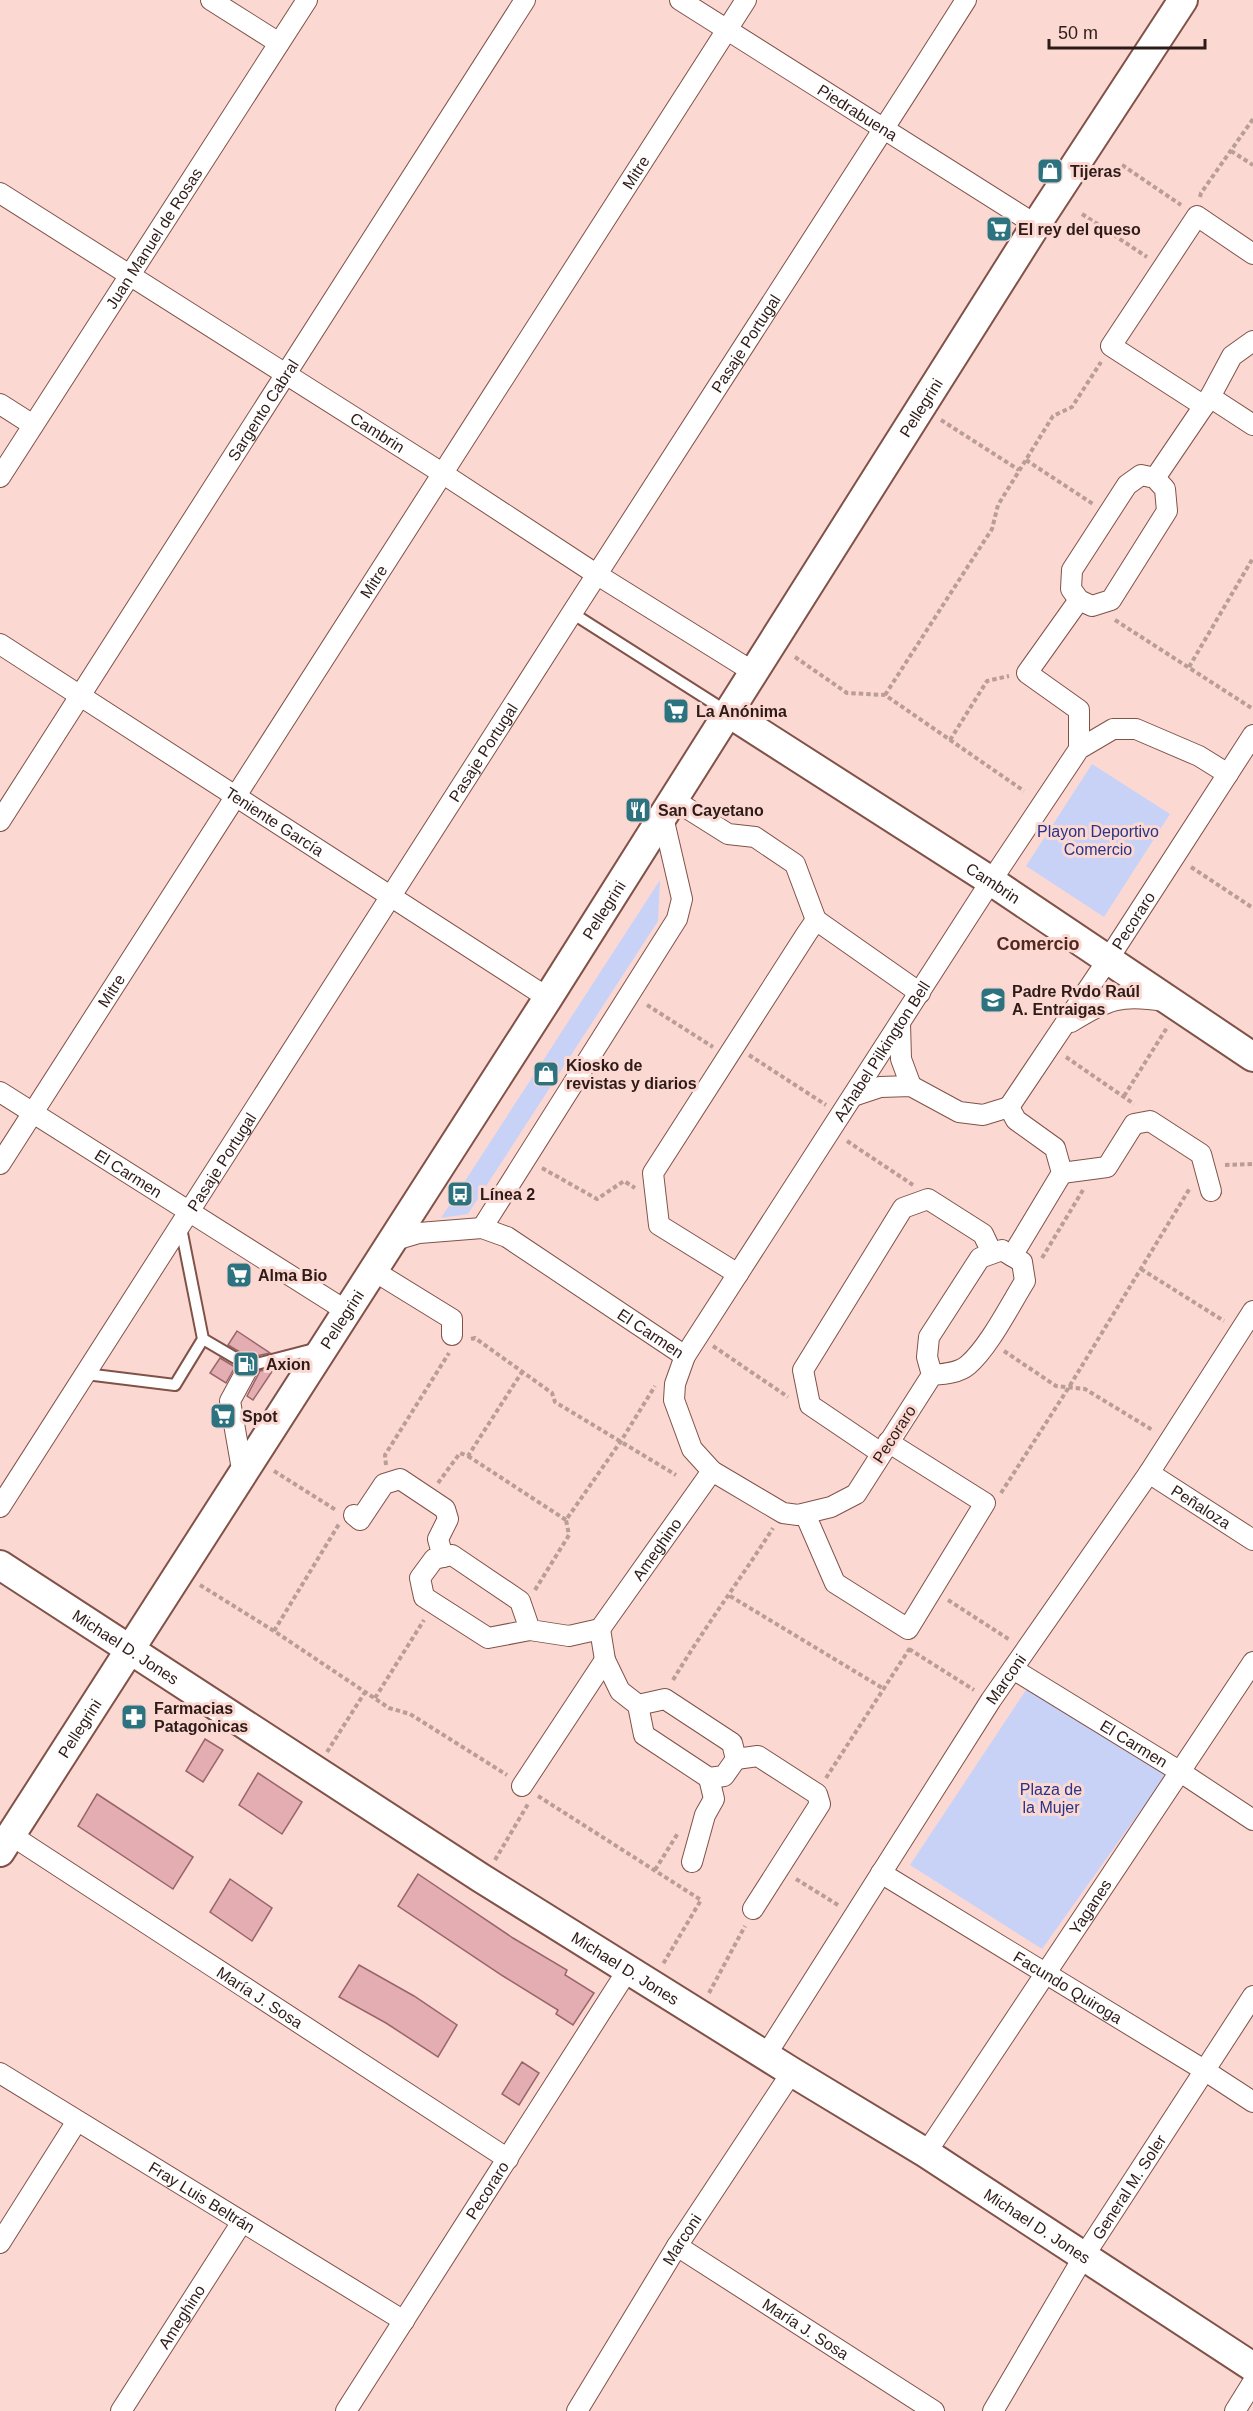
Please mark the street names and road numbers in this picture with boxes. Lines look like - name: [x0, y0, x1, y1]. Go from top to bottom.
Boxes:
- street label: Piedrabuena: [814, 81, 900, 144]
- street label: Mitre: [619, 153, 653, 192]
- street label: Juan Manuel de Rosas: [103, 165, 206, 312]
- street label: Pasaje Portugal: [708, 292, 784, 396]
- street label: Sargento Cabral: [225, 356, 302, 464]
- street label: Pellegrini: [896, 375, 946, 440]
- street label: Cambrin: [347, 409, 407, 456]
- street label: Mitre: [357, 562, 391, 601]
- street label: Pasaje Portugal: [446, 700, 521, 805]
- street label: Teniente García: [222, 784, 327, 860]
- street label: Cambrin: [963, 859, 1023, 907]
- street label: Pellegrini: [579, 878, 629, 942]
- street label: Pecoraro: [1109, 889, 1158, 953]
- street label: Mitre: [95, 971, 128, 1010]
- street label: Azhabel Pilkington Bell: [831, 978, 933, 1124]
- street label: Pasaje Portugal: [184, 1110, 260, 1214]
- street label: El Carmen: [92, 1146, 165, 1201]
- street label: Pellegrini: [317, 1287, 367, 1352]
- street label: El Carmen: [614, 1306, 687, 1362]
- street label: Pecoraro: [870, 1402, 919, 1466]
- street label: Peñaloza: [1168, 1482, 1234, 1532]
- street label: Ameghino: [629, 1515, 685, 1584]
- street label: Michael D. Jones: [69, 1607, 182, 1688]
- street label: Marconi: [983, 1651, 1029, 1707]
- street label: Pellegrini: [55, 1696, 105, 1761]
- street label: El Carmen: [1097, 1717, 1170, 1771]
- street label: Yaganes: [1066, 1876, 1115, 1937]
- street label: Michael D. Jones: [568, 1929, 682, 2008]
- street label: Facundo Quiroga: [1010, 1948, 1125, 2027]
- street label: María J. Sosa: [214, 1964, 306, 2032]
- street label: General M. Soler: [1089, 2131, 1170, 2243]
- street label: Pecoraro: [463, 2158, 512, 2222]
- street label: Fray Luis Beltrán: [146, 2159, 258, 2236]
- street label: Michael D. Jones: [981, 2186, 1093, 2267]
- street label: Marconi: [660, 2211, 705, 2268]
- street label: Ameghino: [155, 2282, 208, 2352]
- street label: María J. Sosa: [759, 2295, 852, 2363]

